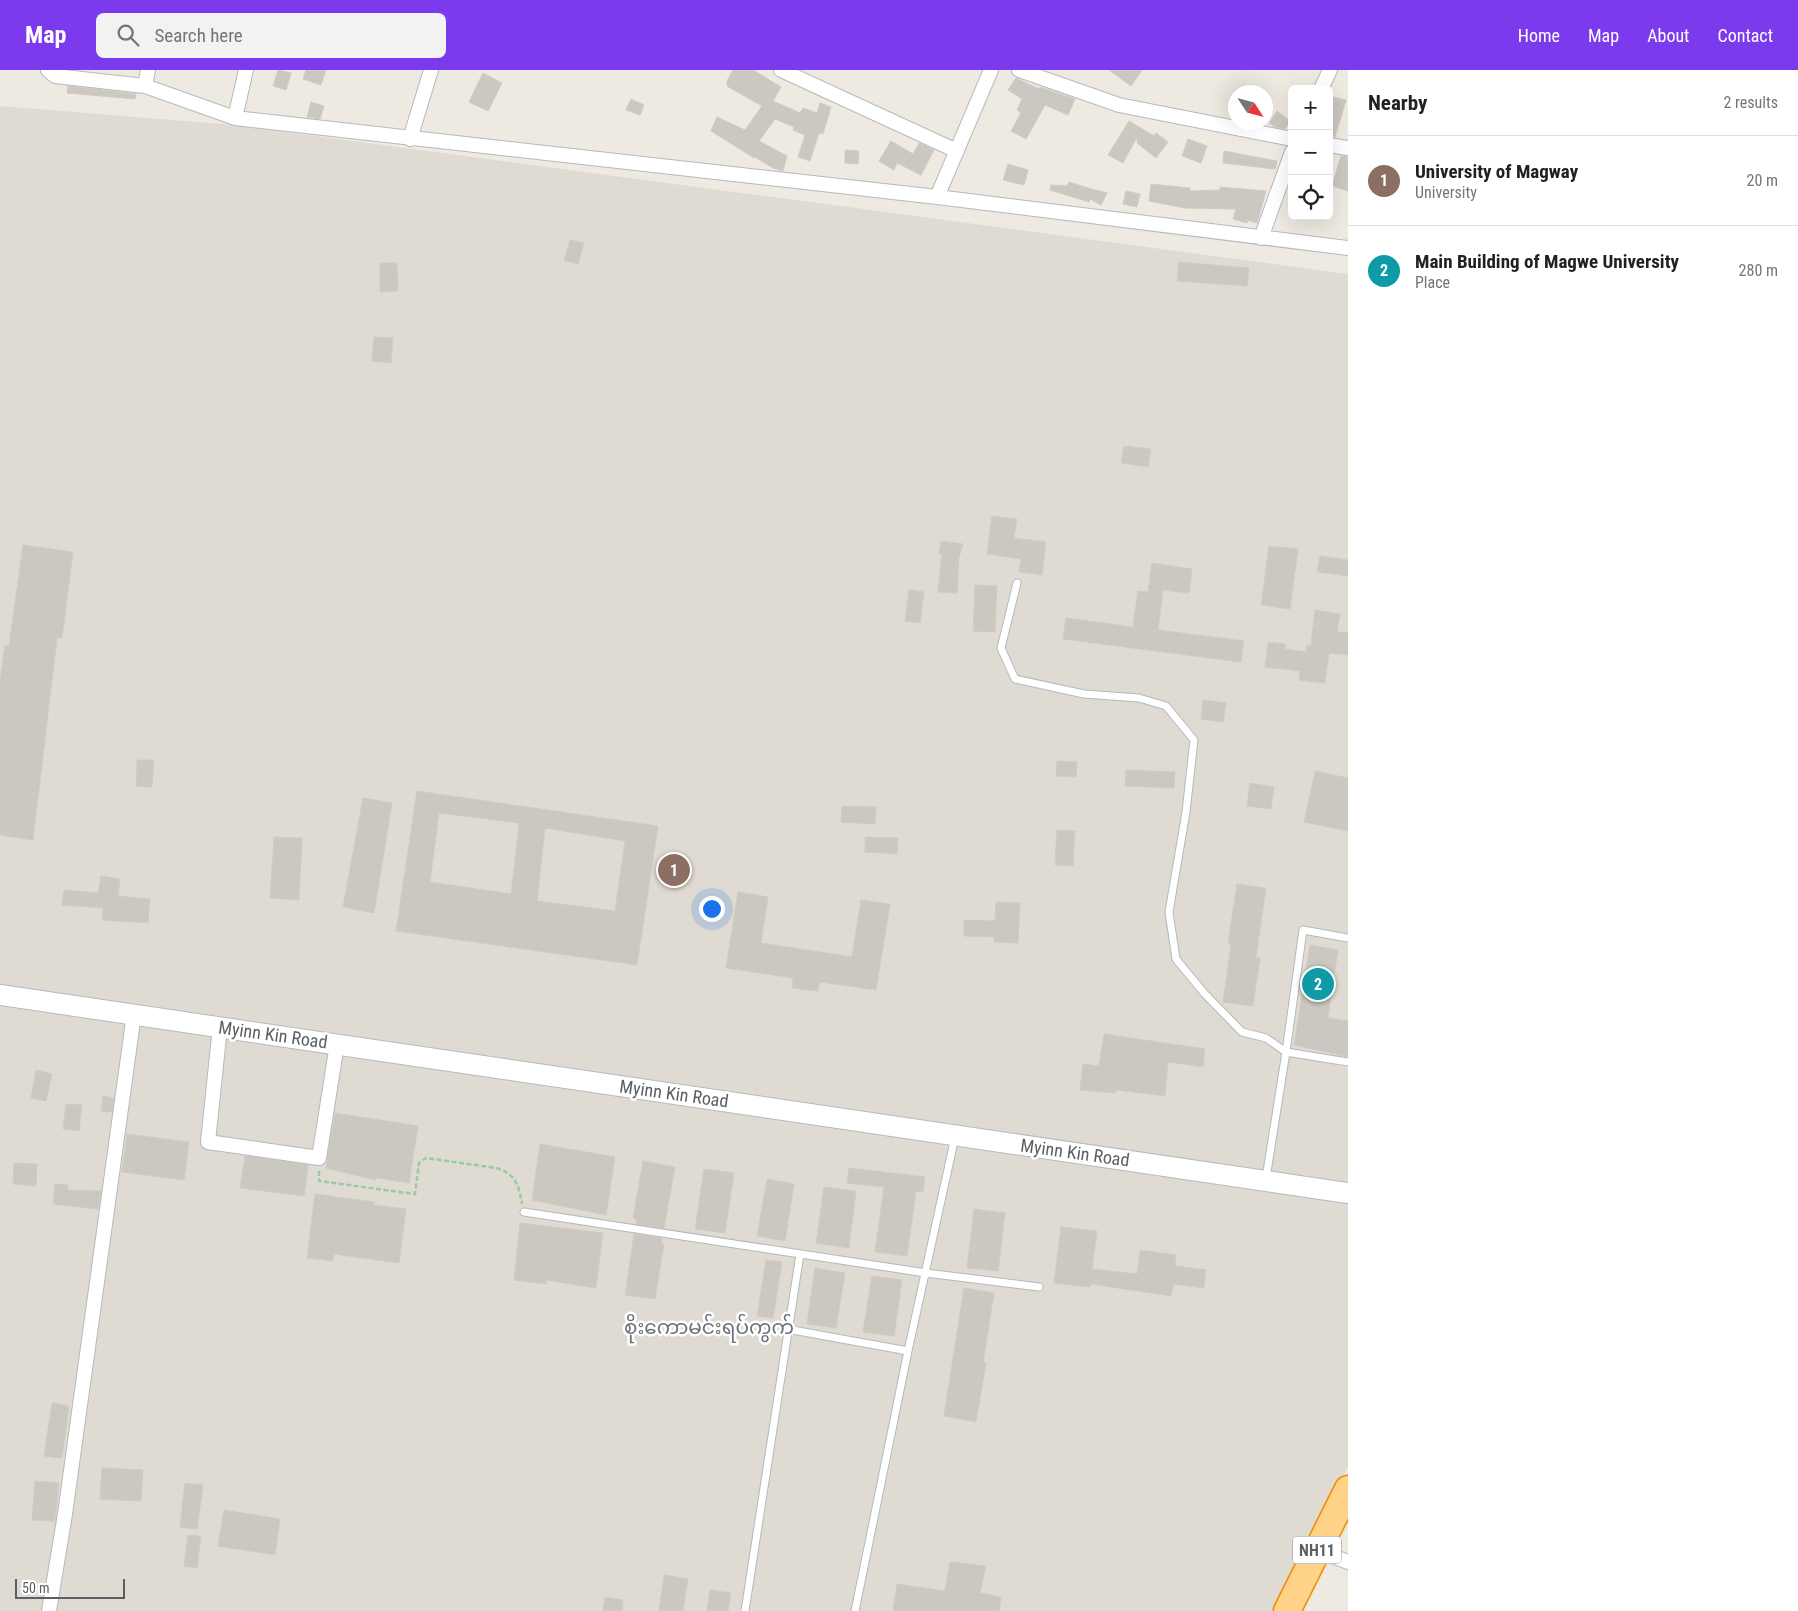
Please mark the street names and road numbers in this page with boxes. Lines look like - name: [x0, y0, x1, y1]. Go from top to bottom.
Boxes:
- street label: Myinn Kin Road: [217, 1016, 329, 1053]
- street label: Myinn Kin Road: [618, 1075, 730, 1112]
- street label: Myinn Kin Road: [1019, 1134, 1131, 1171]
- road number: NH11: [1293, 1536, 1341, 1564]

